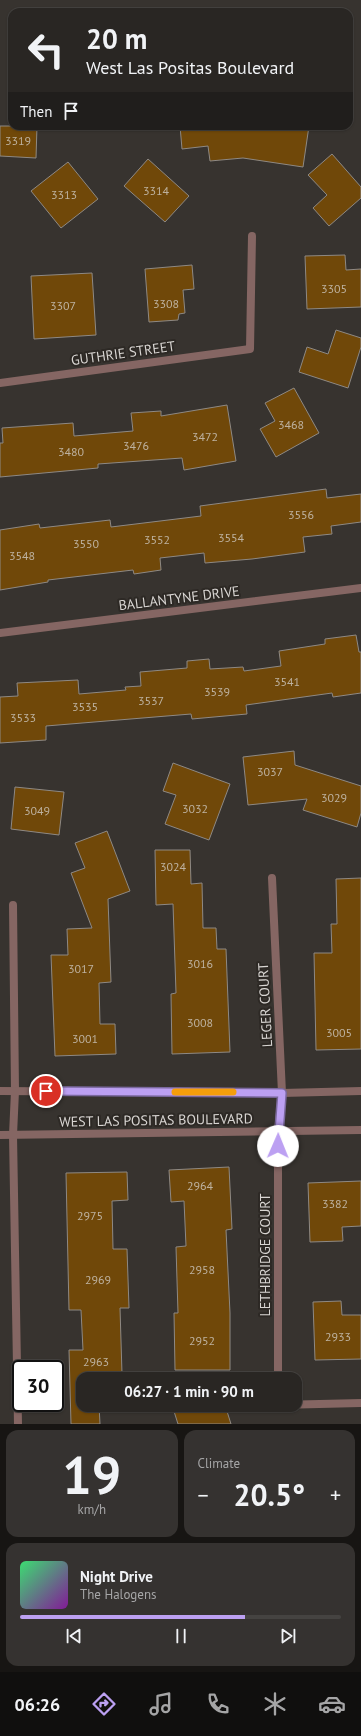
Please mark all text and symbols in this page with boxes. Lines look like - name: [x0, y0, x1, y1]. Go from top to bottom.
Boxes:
- text: 20 m: [86, 20, 147, 57]
- icon: left: [20, 24, 72, 76]
- text: West Las Positas Boulevard: [86, 56, 294, 79]
- icon: arrive: [60, 100, 82, 122]
- text: Then: [20, 102, 52, 121]
- house number: 3319: [5, 133, 31, 148]
- house number: 3314: [143, 183, 170, 198]
- house number: 3313: [51, 187, 77, 202]
- house number: 3305: [321, 281, 347, 296]
- house number: 3308: [153, 296, 179, 311]
- house number: 3307: [50, 298, 76, 313]
- street label: GUTHRIE STREET: [70, 337, 176, 369]
- house number: 3468: [278, 417, 304, 432]
- house number: 3472: [192, 429, 218, 444]
- house number: 3476: [123, 438, 149, 453]
- house number: 3480: [58, 444, 85, 459]
- house number: 3556: [288, 507, 314, 522]
- house number: 3554: [218, 530, 245, 545]
- house number: 3552: [144, 532, 170, 547]
- house number: 3550: [73, 536, 100, 551]
- house number: 3548: [9, 548, 35, 563]
- street label: BALLANTYNE DRIVE: [118, 582, 240, 614]
- house number: 3541: [274, 674, 300, 689]
- house number: 3539: [204, 684, 230, 699]
- house number: 3537: [138, 693, 164, 708]
- house number: 3535: [72, 699, 98, 714]
- house number: 3533: [10, 710, 36, 725]
- house number: 3037: [257, 764, 283, 779]
- house number: 3029: [321, 790, 347, 805]
- house number: 3032: [182, 801, 208, 816]
- house number: 3049: [24, 803, 50, 818]
- house number: 3024: [160, 859, 187, 874]
- house number: 3016: [187, 956, 213, 971]
- house number: 3017: [68, 961, 94, 976]
- street label: LEGER COURT: [254, 962, 276, 1048]
- house number: 3008: [187, 1015, 213, 1030]
- house number: 3005: [326, 1025, 352, 1040]
- house number: 3001: [72, 1031, 98, 1046]
- pin: [29, 1074, 63, 1108]
- icon: arrive: [35, 1080, 57, 1102]
- street label: WEST LAS POSITAS BOULEVARD: [59, 1109, 253, 1131]
- position arrow: [257, 1125, 299, 1167]
- house number: 2964: [187, 1178, 214, 1193]
- street label: LETHBRIDGE COURT: [256, 1193, 274, 1317]
- house number: 3382: [322, 1196, 348, 1211]
- house number: 2975: [77, 1208, 103, 1223]
- house number: 2958: [189, 1262, 215, 1277]
- house number: 2969: [85, 1272, 111, 1287]
- house number: 2933: [325, 1329, 351, 1344]
- house number: 2952: [189, 1333, 215, 1348]
- house number: 2963: [83, 1354, 109, 1369]
- speed limit sign: 30: [12, 1360, 64, 1412]
- text: 06:27 · 1 min · 90 m: [124, 1382, 254, 1401]
- text: 19: [62, 1441, 121, 1508]
- text: Climate: [198, 1455, 240, 1472]
- text: 20.5°: [233, 1475, 305, 1514]
- text: −: [198, 1481, 209, 1509]
- text: +: [330, 1481, 341, 1509]
- text: km/h: [78, 1501, 106, 1518]
- text: Night Drive: [80, 1567, 153, 1586]
- text: The Halogens: [80, 1586, 157, 1603]
- icon: previous: [63, 1625, 85, 1647]
- icon: pause: [170, 1625, 192, 1647]
- icon: next: [277, 1625, 299, 1647]
- icon: directions: [90, 1690, 118, 1718]
- icon: music: [147, 1690, 175, 1718]
- icon: phone: [204, 1690, 232, 1718]
- icon: climate: [261, 1690, 289, 1718]
- icon: car: [318, 1690, 346, 1718]
- text: 06:26: [15, 1693, 60, 1716]

